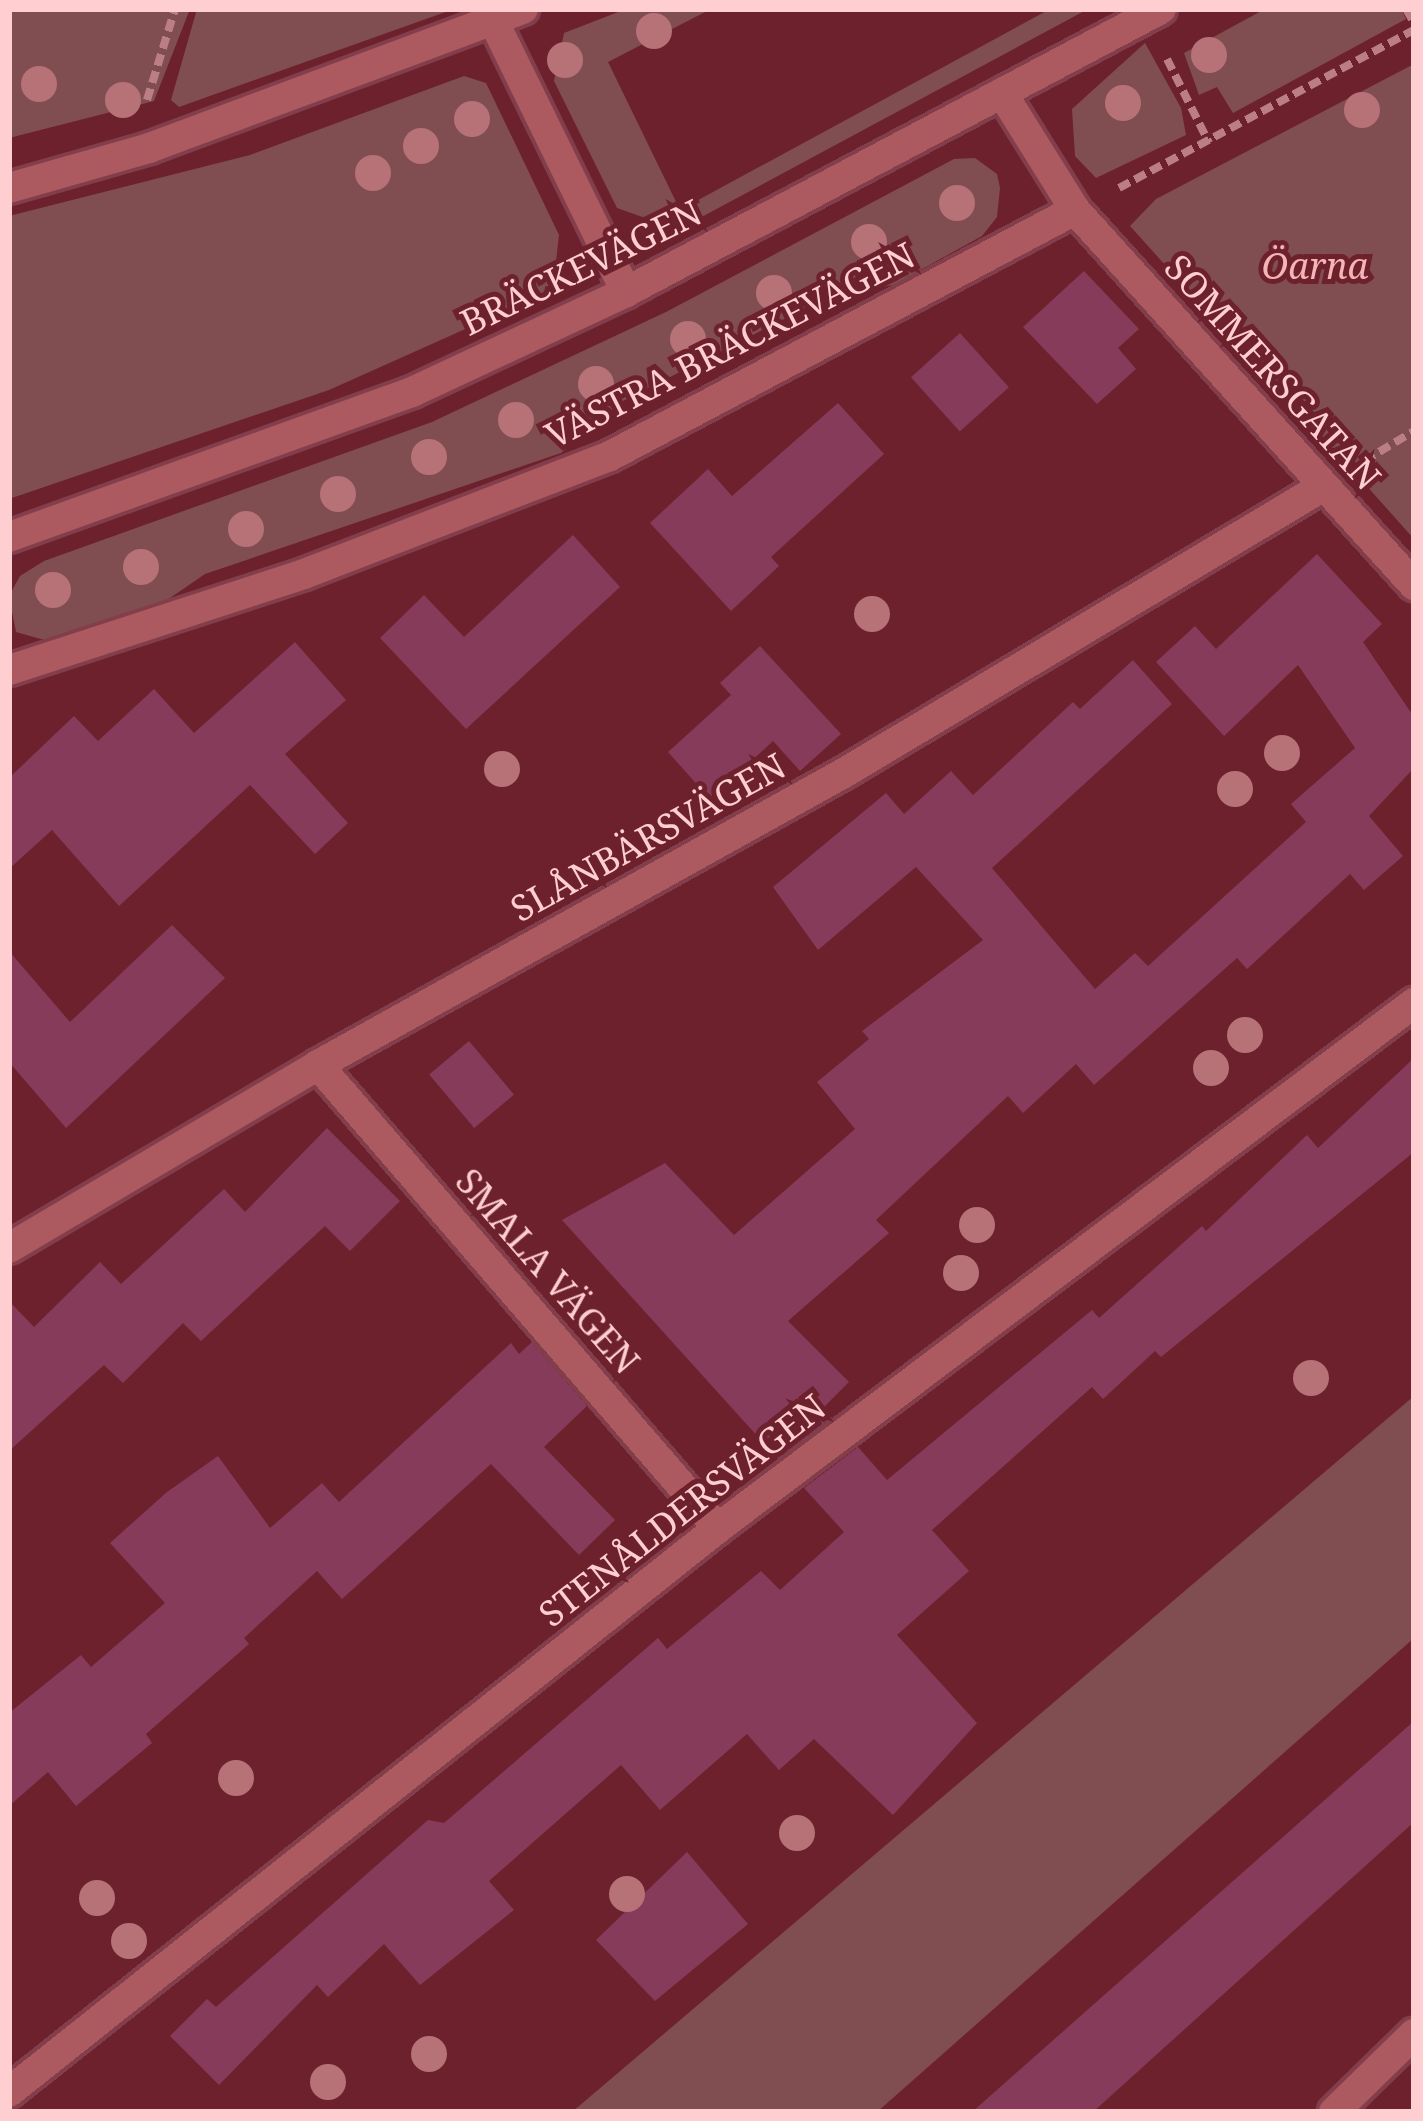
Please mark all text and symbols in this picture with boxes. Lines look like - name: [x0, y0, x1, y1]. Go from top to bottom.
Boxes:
- street label: BRÄCKEVÄGEN: [454, 190, 708, 344]
- street label: VÄSTRA BRÄCKEVÄGEN: [538, 233, 922, 457]
- park label: Öarna: [1262, 244, 1368, 288]
- street label: SOMMERSGATAN: [1156, 246, 1390, 498]
- street label: SLÅNBÄRSVÄGEN: [503, 744, 793, 930]
- street label: SMALA VÄGEN: [447, 1160, 649, 1382]
- street label: STENÅLDERSVÄGEN: [530, 1385, 834, 1635]

